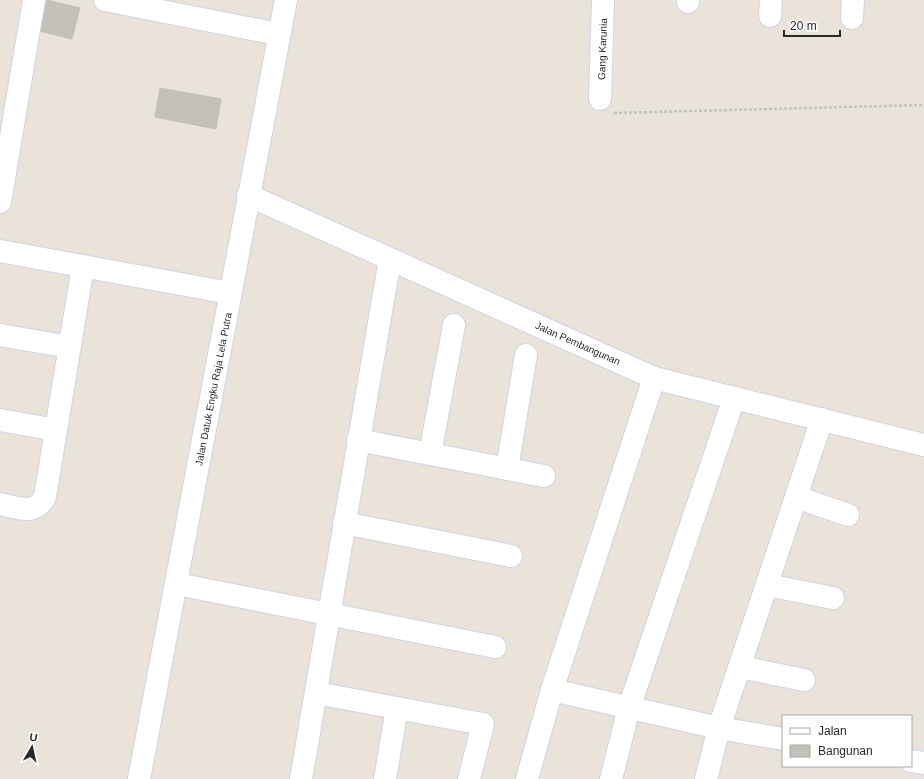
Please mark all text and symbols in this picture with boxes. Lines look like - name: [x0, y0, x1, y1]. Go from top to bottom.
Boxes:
- scale bar: [784, 12, 840, 38]
- street label: Gang Karunia: [596, 18, 609, 80]
- text: 20 m: [790, 19, 817, 33]
- street label: Jalan Datuk Engku Raja Lela Putra: [193, 311, 234, 467]
- street label: Jalan Pembangunan: [534, 320, 622, 367]
- legend: [782, 715, 912, 767]
- text: Jalan: [818, 724, 847, 738]
- north arrow: [12, 727, 52, 767]
- text: U: [29, 731, 38, 744]
- text: Bangunan: [818, 744, 873, 758]

